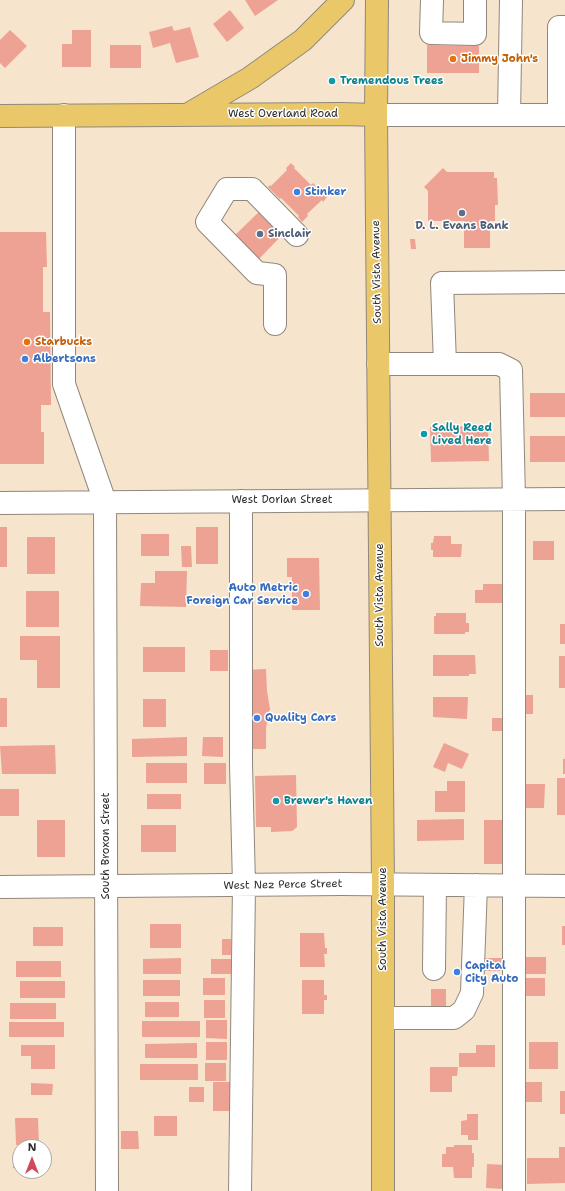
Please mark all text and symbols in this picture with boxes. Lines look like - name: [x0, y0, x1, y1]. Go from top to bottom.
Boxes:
- place label: Jimmy John's: [461, 52, 538, 66]
- marker: Jimmy John's: [448, 54, 458, 64]
- place label: Tremendous Trees: [340, 74, 443, 88]
- marker: Tremendous Trees: [327, 76, 337, 86]
- street label: West Overland Road: [228, 107, 338, 121]
- place label: Stinker: [305, 185, 346, 199]
- marker: Stinker: [292, 187, 302, 197]
- marker: D. L. Evans Bank: [457, 208, 467, 218]
- place label: D. L. Evans Bank: [415, 219, 509, 233]
- street label: South Vista Avenue: [369, 220, 385, 324]
- place label: Sinclair: [268, 227, 311, 241]
- marker: Sinclair: [255, 229, 265, 239]
- place label: Starbucks: [35, 335, 92, 349]
- marker: Starbucks: [22, 337, 32, 347]
- place label: Albertsons: [33, 352, 96, 366]
- marker: Albertsons: [20, 354, 30, 364]
- place label: Sally Reed Lived Here: [432, 421, 492, 447]
- marker: Sally Reed Lived Here: [419, 429, 429, 439]
- street label: West Dorian Street: [231, 493, 333, 507]
- street label: South Vista Avenue: [373, 543, 387, 647]
- place label: Auto Metric Foreign Car Service: [186, 581, 298, 607]
- marker: Auto Metric Foreign Car Service: [301, 589, 311, 599]
- place label: Quality Cars: [265, 711, 336, 725]
- marker: Quality Cars: [252, 713, 262, 723]
- street label: South Broxon Street: [99, 793, 113, 899]
- place label: Brewer's Haven: [284, 794, 372, 808]
- marker: Brewer's Haven: [271, 796, 281, 806]
- street label: South Vista Avenue: [376, 867, 390, 971]
- street label: West Nez Perce Street: [223, 877, 343, 893]
- place label: Capital City Auto: [465, 959, 519, 985]
- marker: Capital City Auto: [452, 967, 462, 977]
- north arrow: [12, 1139, 52, 1179]
- text: N: [28, 1140, 36, 1155]

